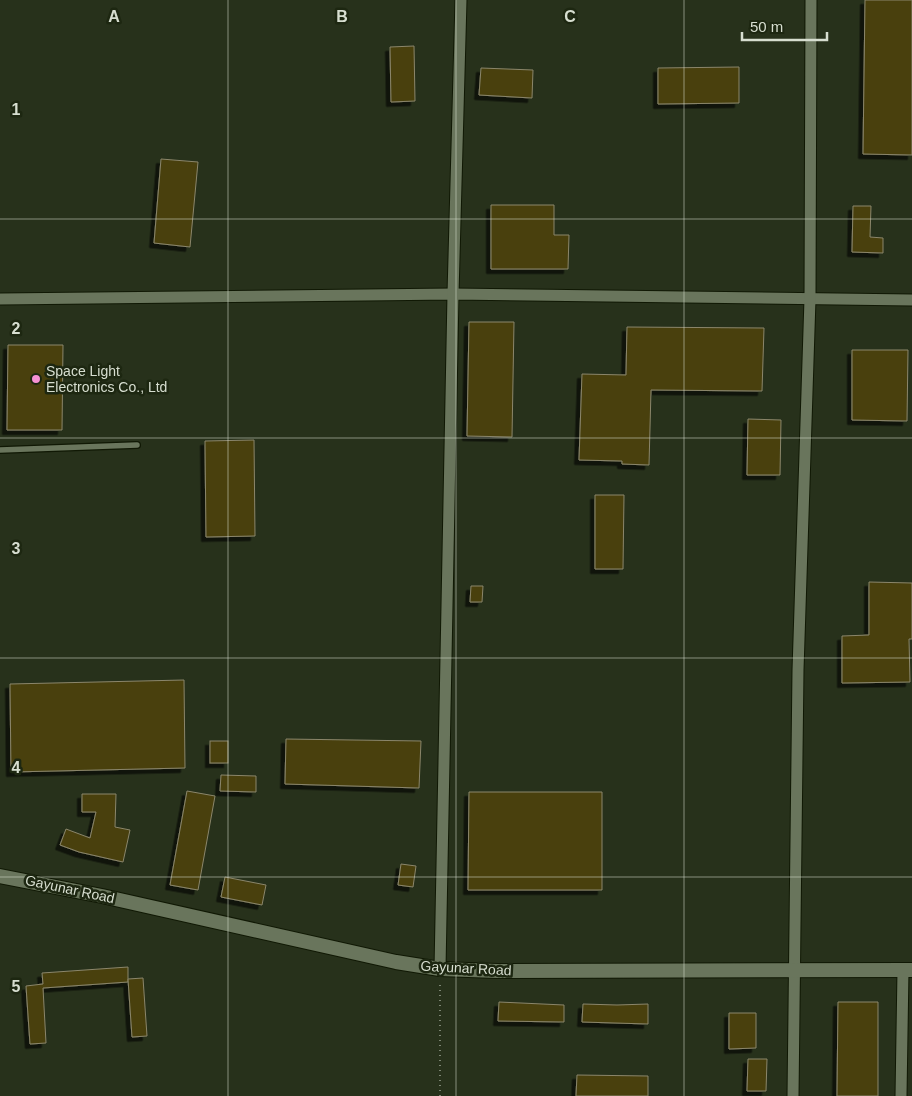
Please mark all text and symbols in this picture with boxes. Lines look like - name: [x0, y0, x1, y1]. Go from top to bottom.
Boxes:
- text: A: [108, 8, 120, 25]
- text: B: [336, 8, 348, 25]
- text: C: [564, 8, 576, 25]
- scale bar: [742, 10, 827, 42]
- text: 50 m: [750, 18, 783, 35]
- text: 1: [12, 101, 21, 118]
- text: 2: [12, 320, 21, 337]
- place label: Space Light Electronics Co., Ltd: [46, 363, 167, 395]
- marker: Space Light Electronics Co., Ltd: [30, 373, 42, 385]
- text: 3: [12, 540, 21, 557]
- text: 4: [12, 759, 21, 776]
- street label: Gayunar Road: [24, 872, 116, 906]
- street label: Gayunar Road: [420, 958, 512, 978]
- text: 5: [12, 978, 21, 995]

